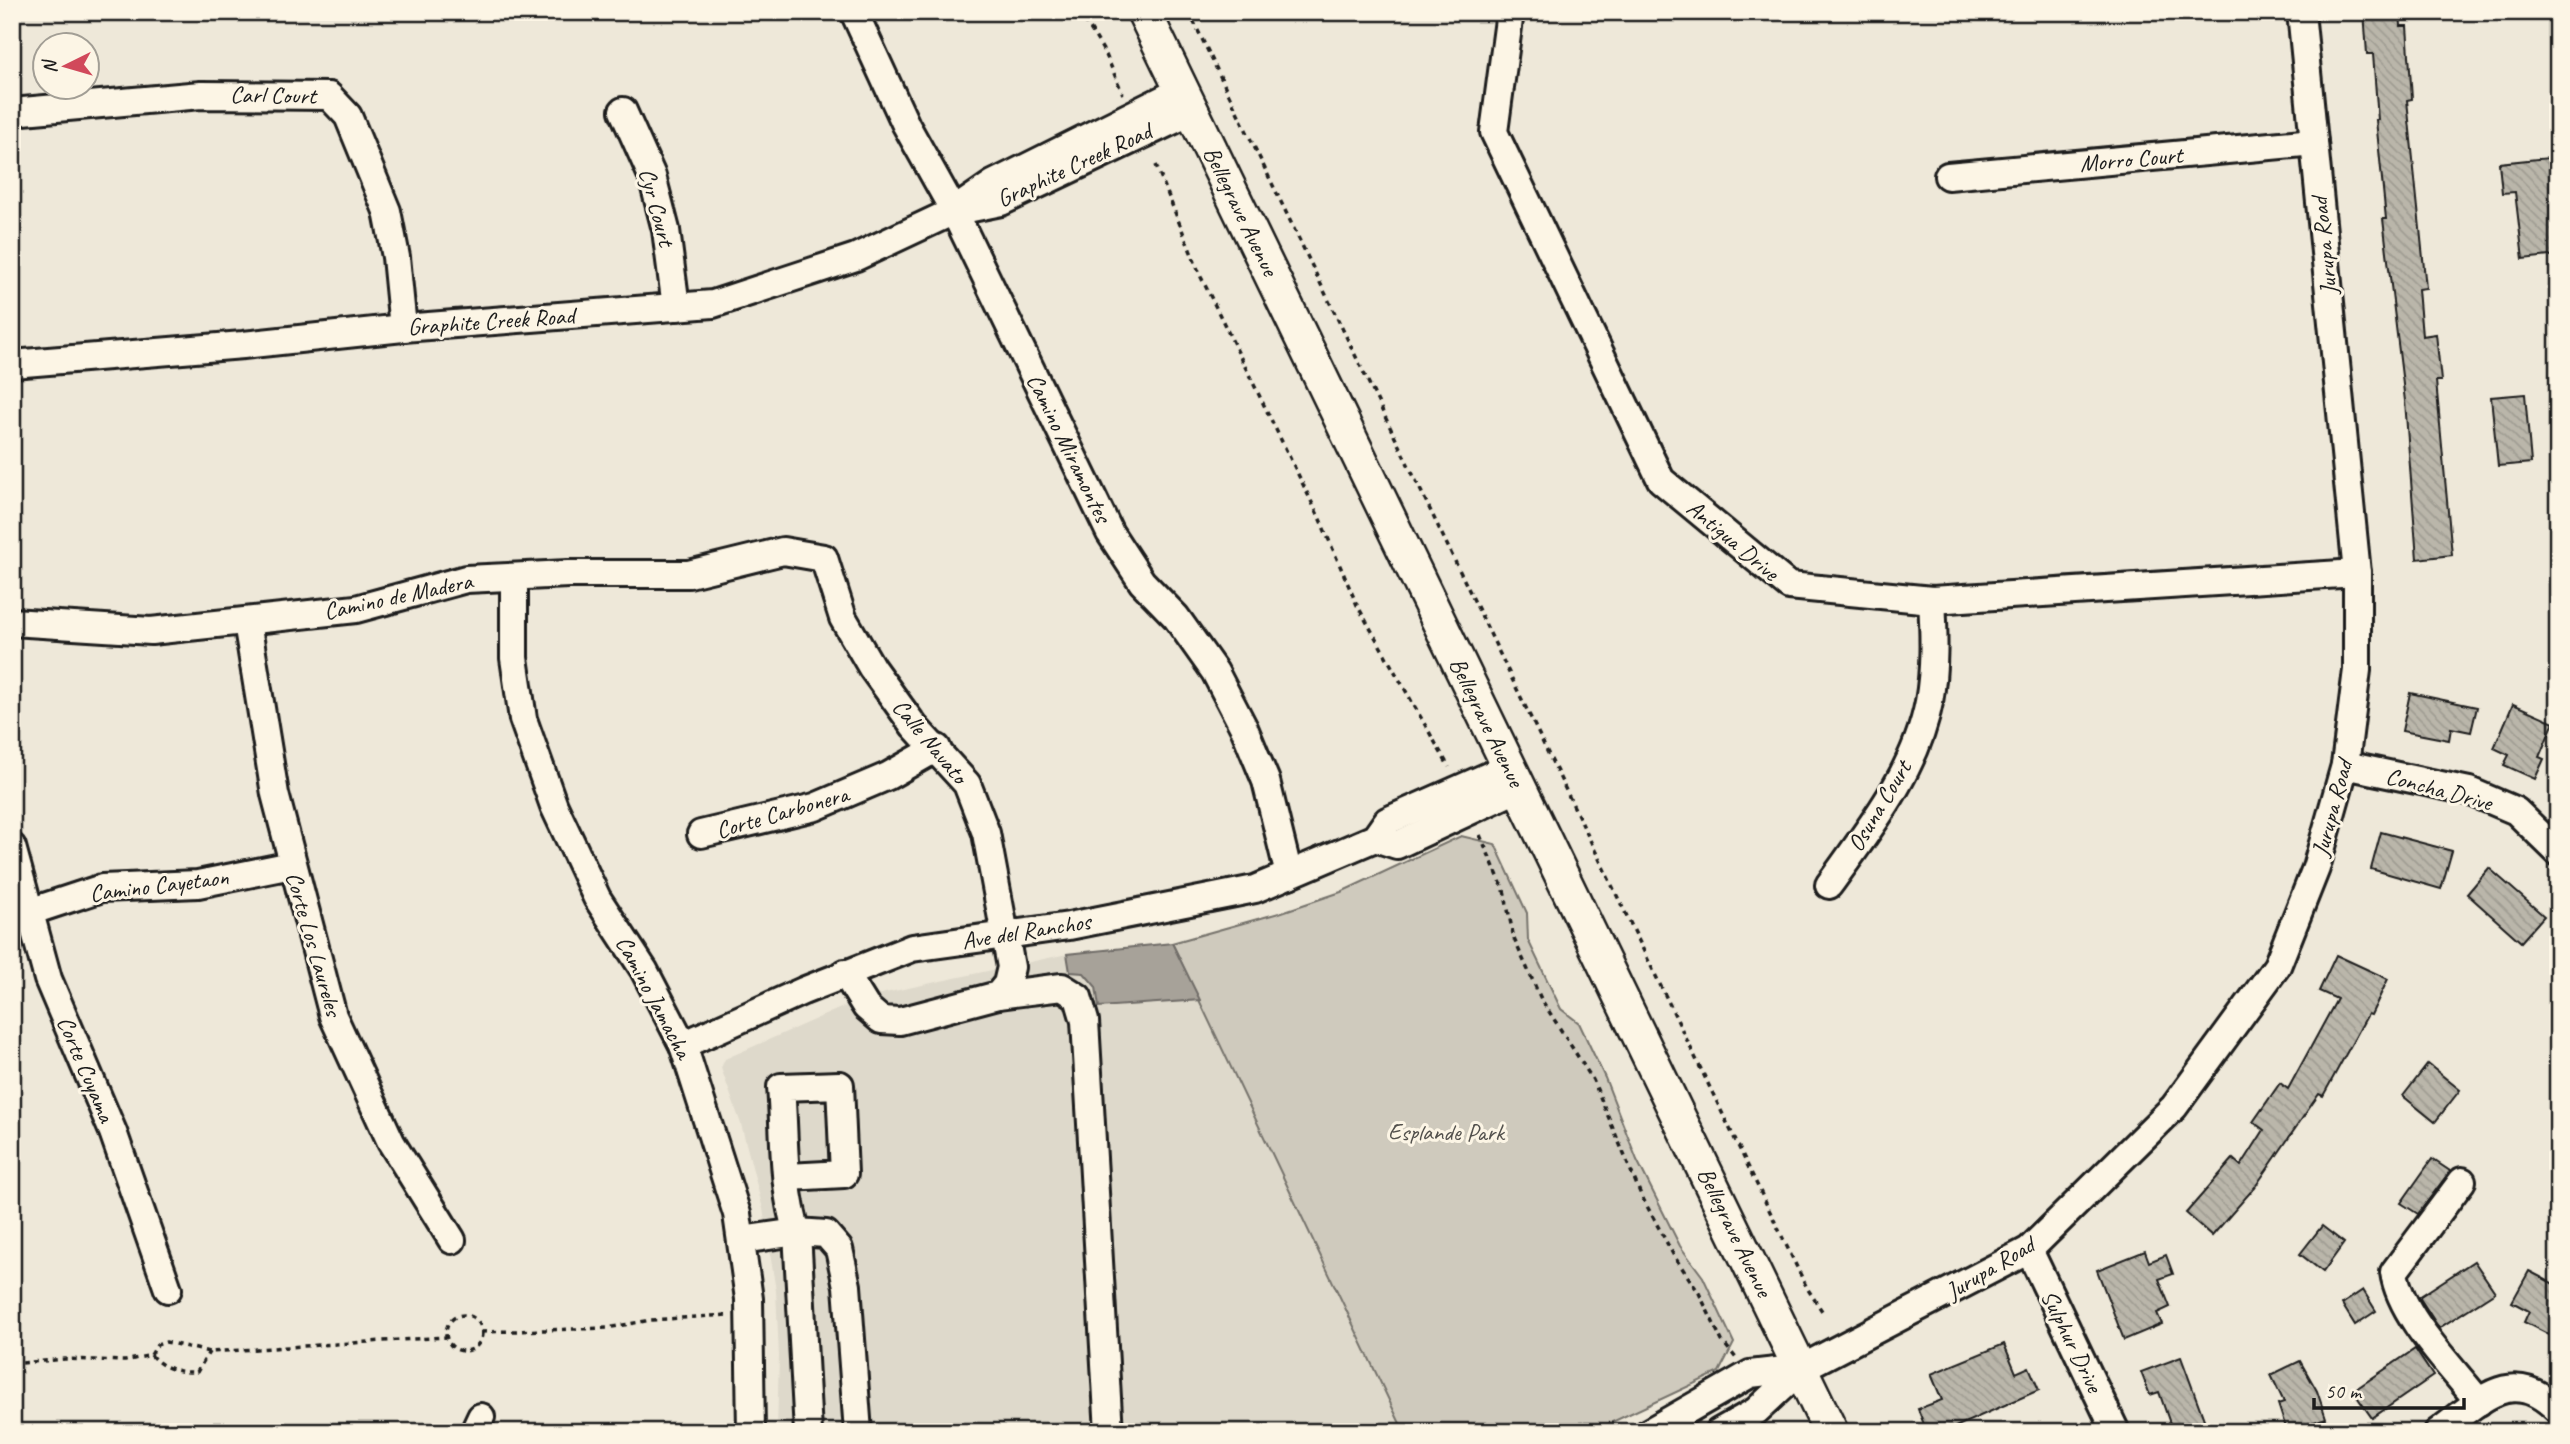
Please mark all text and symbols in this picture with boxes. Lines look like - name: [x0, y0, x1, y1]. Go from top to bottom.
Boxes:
- north arrow: [32, 32, 102, 102]
- text: N: [37, 57, 63, 74]
- street label: Carl Court: [230, 79, 318, 111]
- street label: Graphite Creek Road: [992, 115, 1159, 214]
- street label: Morro Court: [2078, 139, 2186, 178]
- street label: Bellegrave Avenue: [1197, 141, 1286, 283]
- street label: Cyr Court: [632, 165, 682, 251]
- street label: Jurupa Road: [2304, 192, 2344, 297]
- street label: Graphite Creek Road: [407, 300, 579, 342]
- street label: Camino Miramontes: [1020, 369, 1119, 530]
- street label: Antigua Drive: [1681, 493, 1787, 589]
- street label: Camino de Madera: [321, 565, 477, 626]
- street label: Bellegrave Avenue: [1443, 652, 1532, 794]
- street label: Calle Navato: [886, 692, 976, 792]
- street label: Osuna Court: [1840, 753, 1919, 857]
- street label: Jurupa Road: [2305, 753, 2360, 860]
- street label: Concha Drive: [2383, 760, 2497, 818]
- street label: Corte Carbonera: [712, 778, 854, 845]
- street label: Camino Cayetaon: [88, 862, 230, 908]
- street label: Corte Los Laureles: [279, 868, 349, 1021]
- street label: Ave del Ranchos: [960, 906, 1095, 956]
- street label: Camino Jamacha: [609, 930, 700, 1065]
- street label: Corte Cuyama: [50, 1012, 122, 1128]
- park label: Esplande Park: [1388, 1117, 1506, 1147]
- street label: Bellegrave Avenue: [1691, 1162, 1780, 1304]
- street label: Jurupa Road: [1939, 1228, 2043, 1307]
- street label: Sulphur Drive: [2034, 1285, 2111, 1399]
- scale bar: [2314, 1367, 2465, 1411]
- text: 50 m: [2325, 1378, 2363, 1404]

